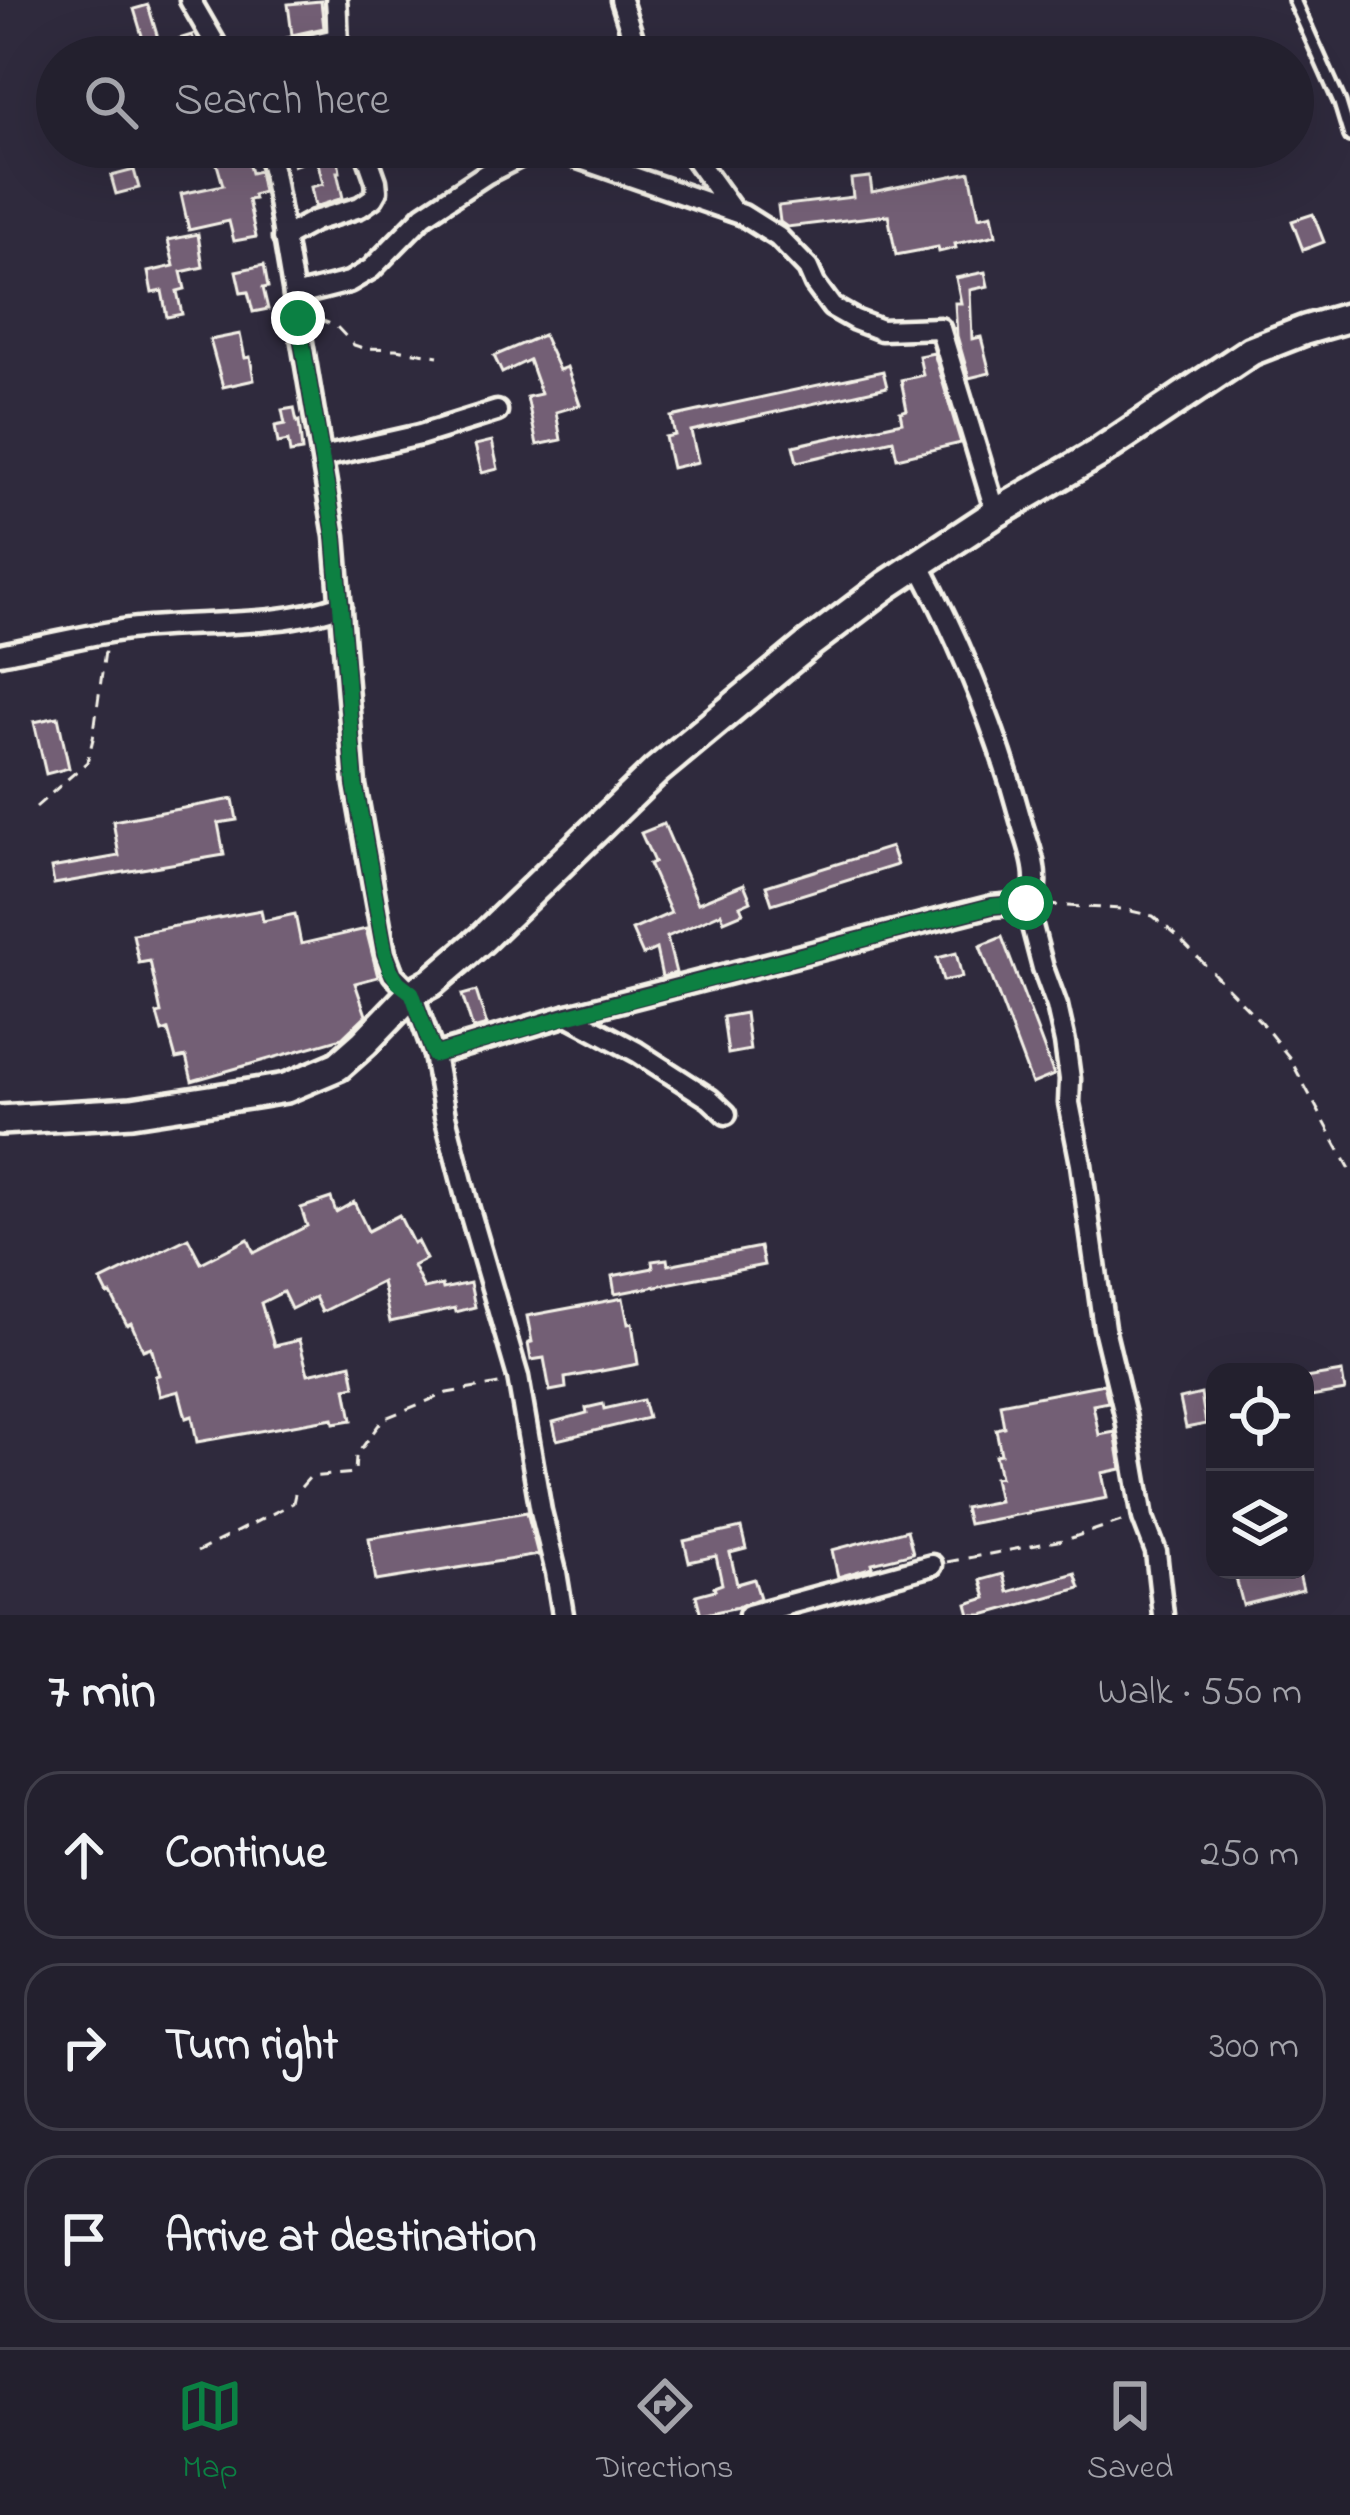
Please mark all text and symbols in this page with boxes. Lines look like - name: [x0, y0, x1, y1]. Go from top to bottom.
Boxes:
- search box: [36, 36, 1314, 168]
- icon: search: [78, 69, 144, 135]
- text: Search here: [174, 69, 390, 135]
- route end: [271, 291, 325, 345]
- route start: [999, 876, 1053, 930]
- map controls: [1206, 1363, 1314, 1579]
- button: locate: [1206, 1363, 1314, 1471]
- button: layers: [1206, 1471, 1314, 1579]
- text: 7 min: [48, 1656, 156, 1731]
- text: Walk · 550 m: [1098, 1665, 1302, 1722]
- icon: ahead: [51, 1822, 117, 1888]
- text: Continue: [165, 1822, 326, 1888]
- text: 250 m: [1200, 1827, 1299, 1884]
- icon: right: [51, 2014, 117, 2080]
- text: Turn right: [165, 2014, 338, 2080]
- text: 300 m: [1209, 2019, 1299, 2076]
- icon: arrive: [51, 2206, 117, 2272]
- text: Arrive at destination: [165, 2206, 536, 2272]
- tab: Map: [177, 2373, 243, 2493]
- tab: Directions: [596, 2373, 734, 2493]
- tab: Saved: [1087, 2373, 1173, 2493]

